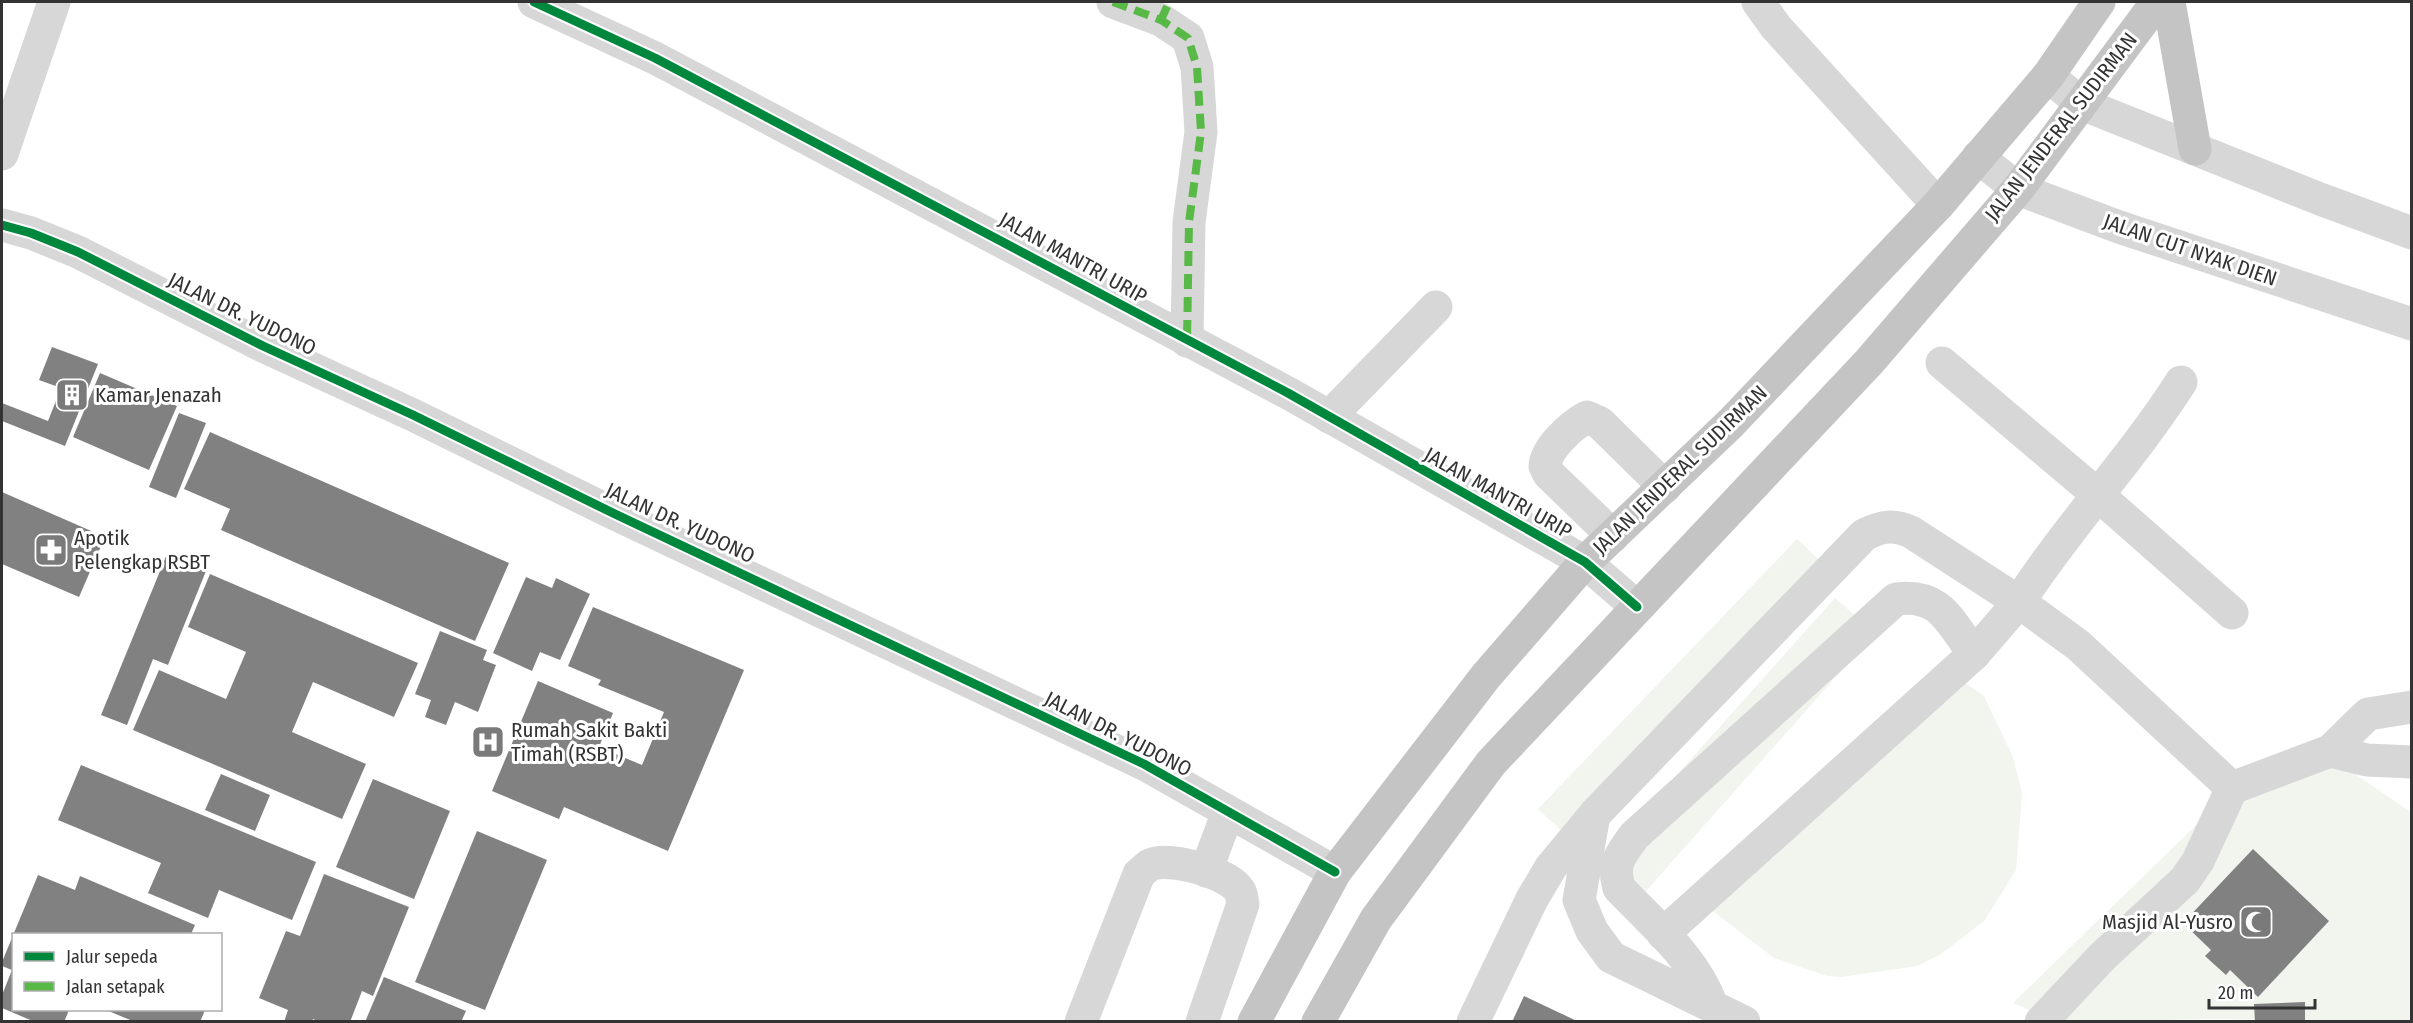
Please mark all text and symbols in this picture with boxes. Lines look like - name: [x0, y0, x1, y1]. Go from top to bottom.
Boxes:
- street label: JALAN JENDERAL SUDIRMAN: [1979, 27, 2143, 227]
- street label: JALAN MANTRI URIP: [994, 207, 1152, 309]
- street label: JALAN CUT NYAK DIEN: [2100, 208, 2280, 292]
- street label: JALAN DR. YUDONO: [164, 267, 320, 361]
- building icon: Kamar Jenazah: [54, 377, 90, 413]
- street label: JALAN JENDERAL SUDIRMAN: [1587, 380, 1773, 560]
- place label: Kamar Jenazah: [95, 382, 222, 408]
- street label: JALAN MANTRI URIP: [1419, 442, 1577, 544]
- street label: JALAN DR. YUDONO: [601, 477, 759, 569]
- place label: Apotik Pelengkap RSBT: [74, 525, 210, 575]
- pharmacy icon: Apotik Pelengkap RSBT: [33, 532, 69, 568]
- street label: JALAN DR. YUDONO: [1040, 686, 1196, 782]
- place label: Rumah Sakit Bakti Timah (RSBT): [511, 717, 667, 767]
- hospital icon: Rumah Sakit Bakti Timah (RSBT): [470, 724, 506, 760]
- mosque icon: Masjid Al-Yusro: [2238, 904, 2274, 940]
- place label: Masjid Al-Yusro: [2102, 909, 2233, 935]
- legend: [12, 933, 222, 1011]
- text: Jalur sepeda: [66, 946, 158, 968]
- scale bar: [2209, 972, 2316, 1010]
- text: Jalan setapak: [66, 976, 165, 998]
- text: 20 m: [2218, 982, 2253, 1004]

